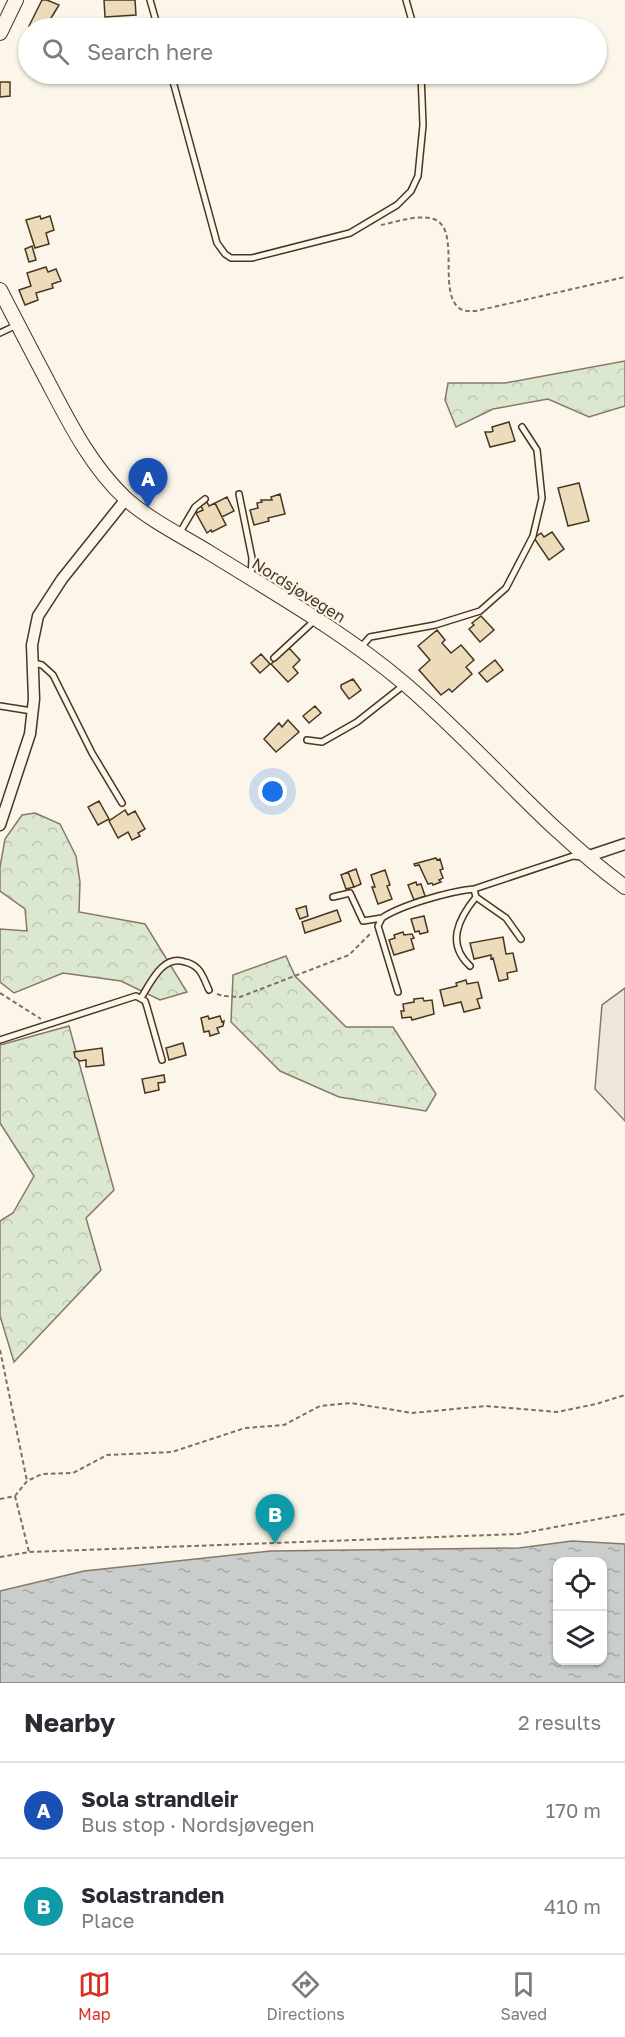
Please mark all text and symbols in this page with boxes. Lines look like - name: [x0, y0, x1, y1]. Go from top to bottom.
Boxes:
- search box: [18, 18, 607, 84]
- icon: search: [39, 35, 72, 68]
- text: Search here: [87, 38, 213, 65]
- pin: A: [128, 458, 168, 508]
- street label: Nordsjøvegen: [248, 553, 350, 627]
- your location: [258, 777, 287, 806]
- pin: B: [256, 1494, 294, 1544]
- map controls: [553, 1557, 607, 1665]
- button: locate: [553, 1557, 607, 1611]
- button: layers: [553, 1611, 607, 1665]
- text: Nearby: [24, 1707, 115, 1738]
- text: 2 results: [518, 1710, 601, 1734]
- text: Sola strandleir: [81, 1785, 238, 1812]
- text: A: [36, 1798, 51, 1822]
- text: 170 m: [546, 1798, 601, 1822]
- text: Bus stop · Nordsjøvegen: [81, 1812, 314, 1836]
- text: Solastranden: [81, 1881, 224, 1908]
- text: B: [36, 1894, 51, 1918]
- text: 410 m: [544, 1894, 601, 1918]
- text: Place: [81, 1908, 134, 1932]
- tab: Map: [78, 1968, 111, 2024]
- tab: Directions: [267, 1968, 345, 2024]
- tab: Saved: [500, 1968, 547, 2024]

